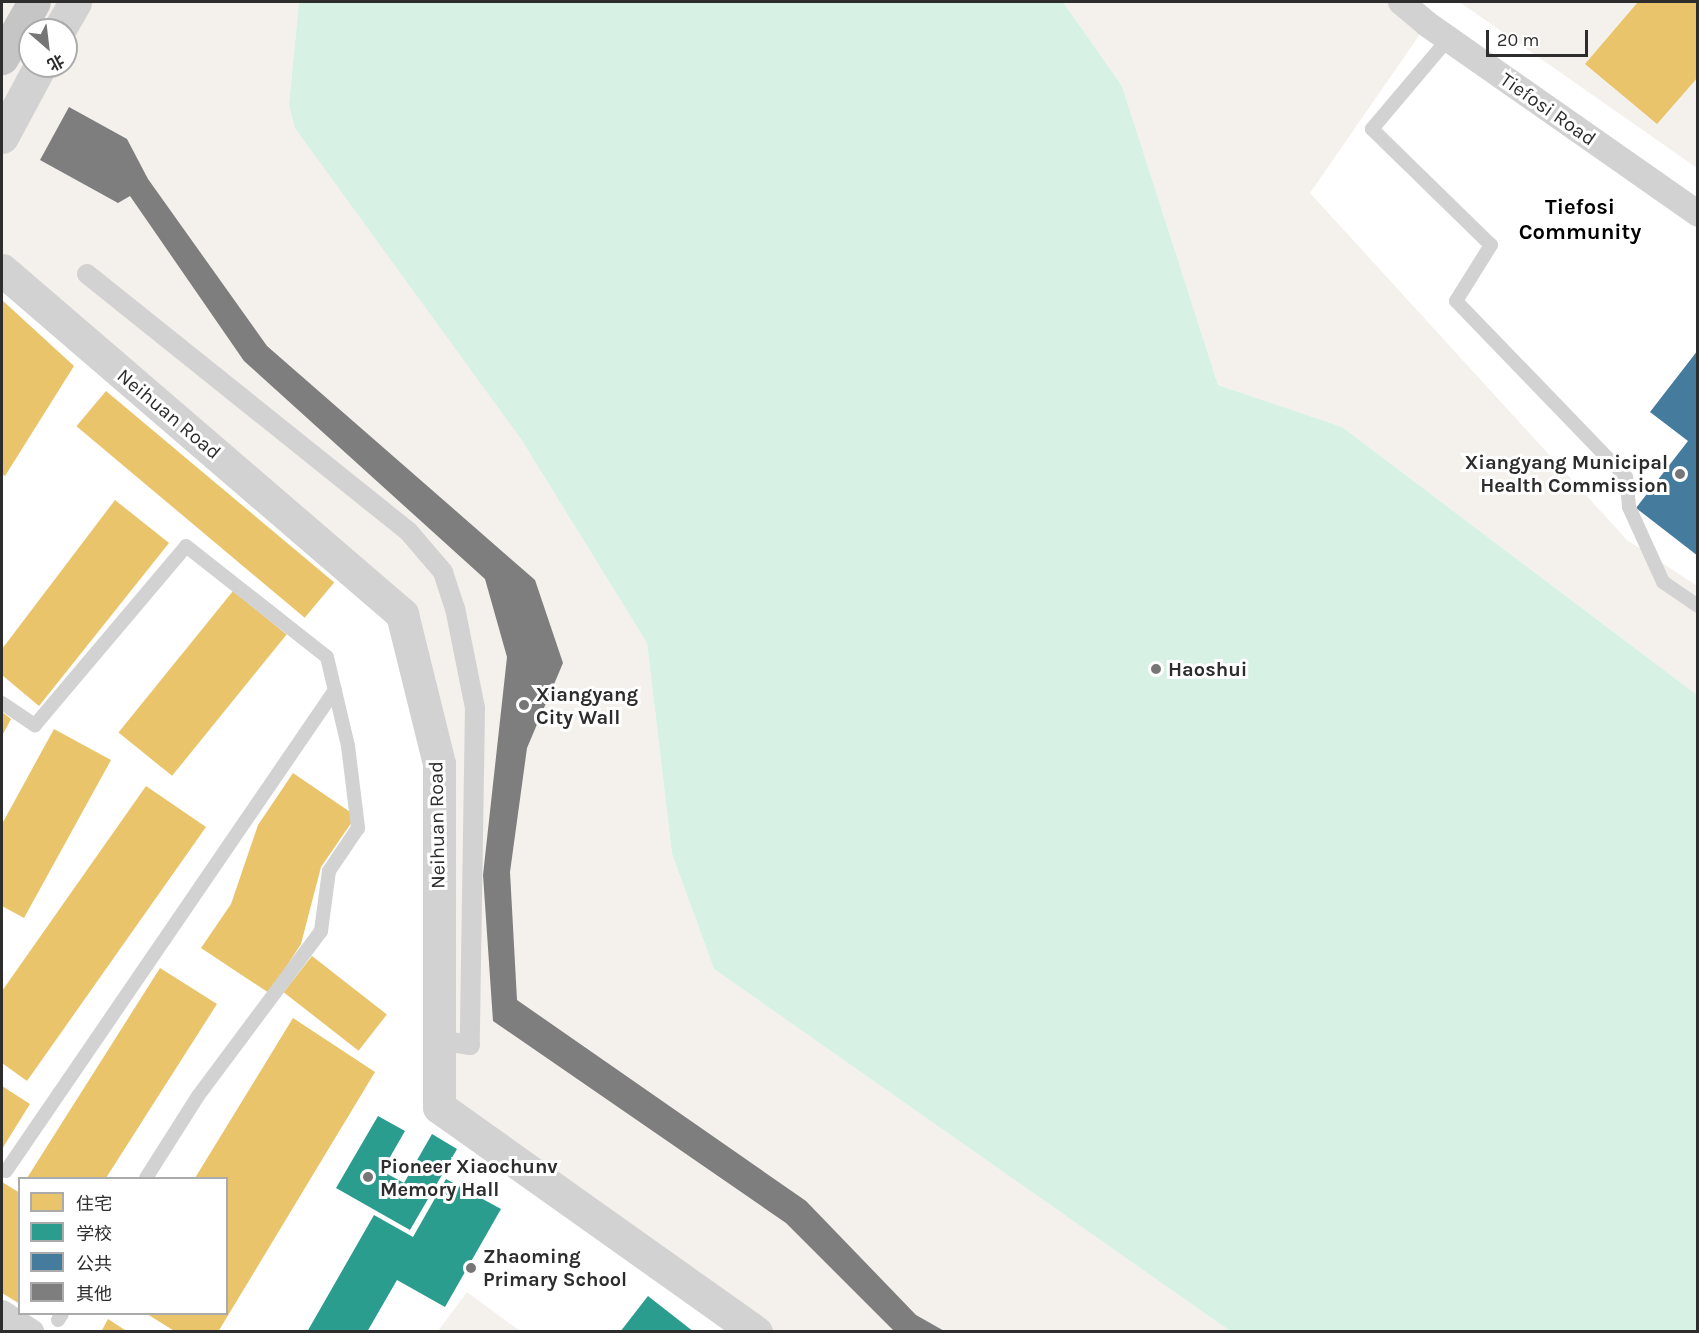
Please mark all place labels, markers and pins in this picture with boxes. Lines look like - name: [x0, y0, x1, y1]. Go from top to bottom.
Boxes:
- place label: Xiangyang Municipal Health Commission: [1465, 450, 1668, 497]
- marker: Xiangyang Municipal Health Commission: [1673, 467, 1687, 481]
- place label: Haoshui: [1168, 657, 1247, 681]
- marker: Haoshui: [1149, 662, 1163, 676]
- place label: Xiangyang City Wall: [536, 682, 638, 729]
- marker: Xiangyang City Wall: [517, 698, 531, 712]
- place label: Pioneer Xiaochunv Memory Hall: [380, 1154, 558, 1201]
- marker: Pioneer Xiaochunv Memory Hall: [361, 1170, 375, 1184]
- place label: Zhaoming Primary School: [483, 1244, 627, 1291]
- marker: Zhaoming Primary School: [464, 1261, 478, 1275]

